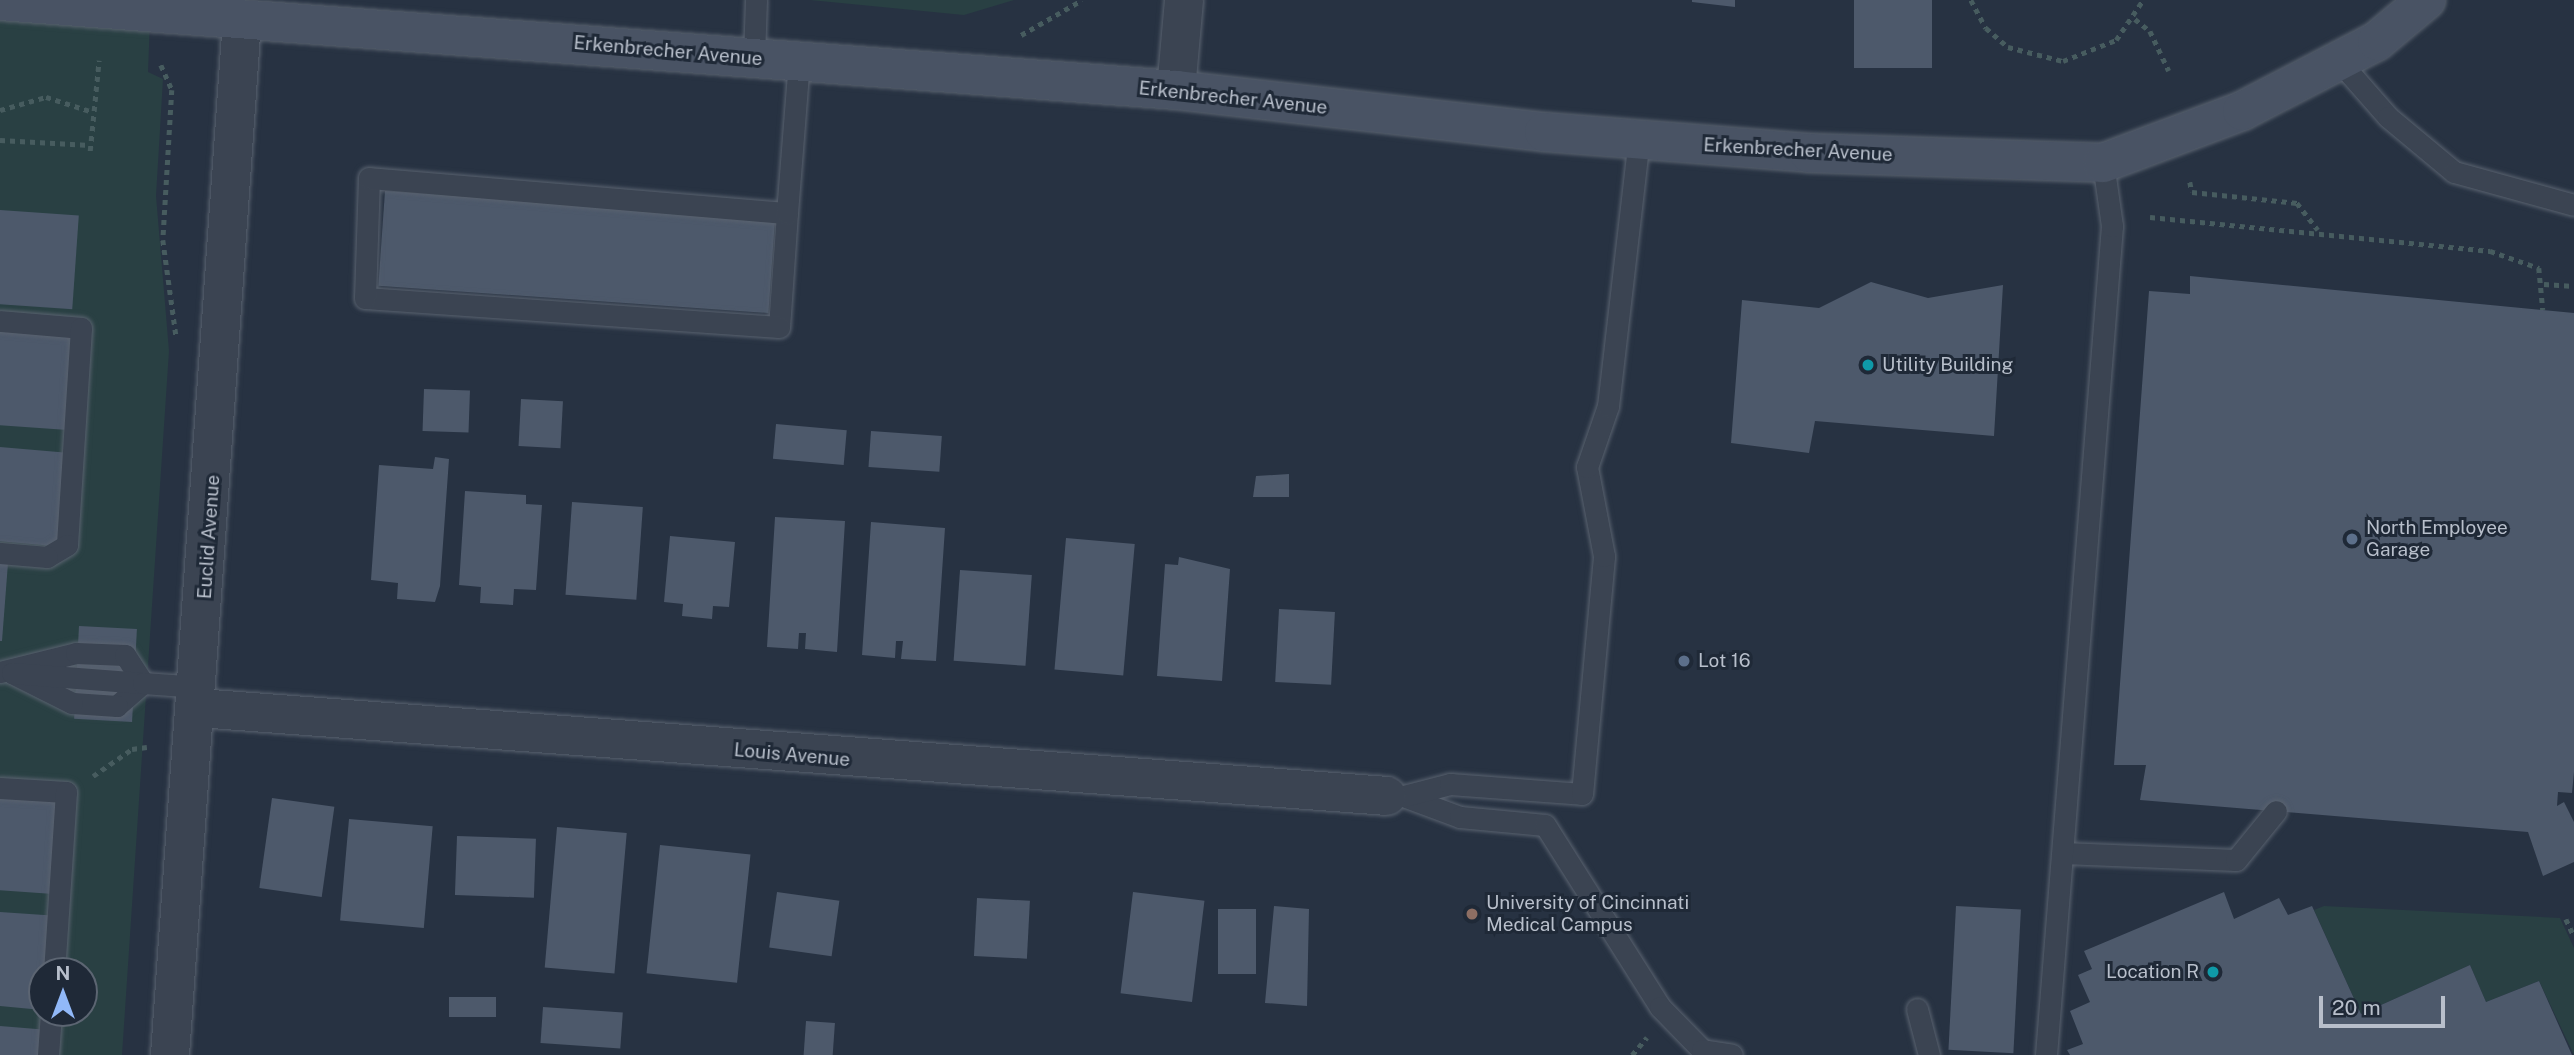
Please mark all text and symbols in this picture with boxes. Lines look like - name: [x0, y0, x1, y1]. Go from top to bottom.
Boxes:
- street label: Erkenbrecher Avenue: [573, 31, 763, 71]
- street label: Erkenbrecher Avenue: [1138, 77, 1328, 119]
- street label: Erkenbrecher Avenue: [1703, 134, 1893, 166]
- place label: Utility Building: [1882, 354, 2013, 376]
- marker: Utility Building: [1860, 357, 1876, 373]
- street label: Euclid Avenue: [193, 474, 225, 600]
- place label: North Employee Garage: [2366, 517, 2508, 561]
- marker: North Employee Garage: [2344, 531, 2360, 547]
- place label: Lot 16: [1698, 650, 1750, 672]
- marker: Lot 16: [1676, 653, 1692, 669]
- street label: Louis Avenue: [733, 739, 851, 771]
- place label: University of Cincinnati Medical Campus: [1486, 892, 1689, 936]
- marker: University of Cincinnati Medical Campus: [1464, 906, 1480, 922]
- north arrow: [28, 957, 98, 1027]
- place label: Location R: [2106, 961, 2199, 983]
- text: N: [56, 962, 70, 984]
- marker: Location R: [2205, 964, 2221, 980]
- scale bar: [2322, 982, 2448, 1026]
- text: 20 m: [2332, 995, 2381, 1020]

